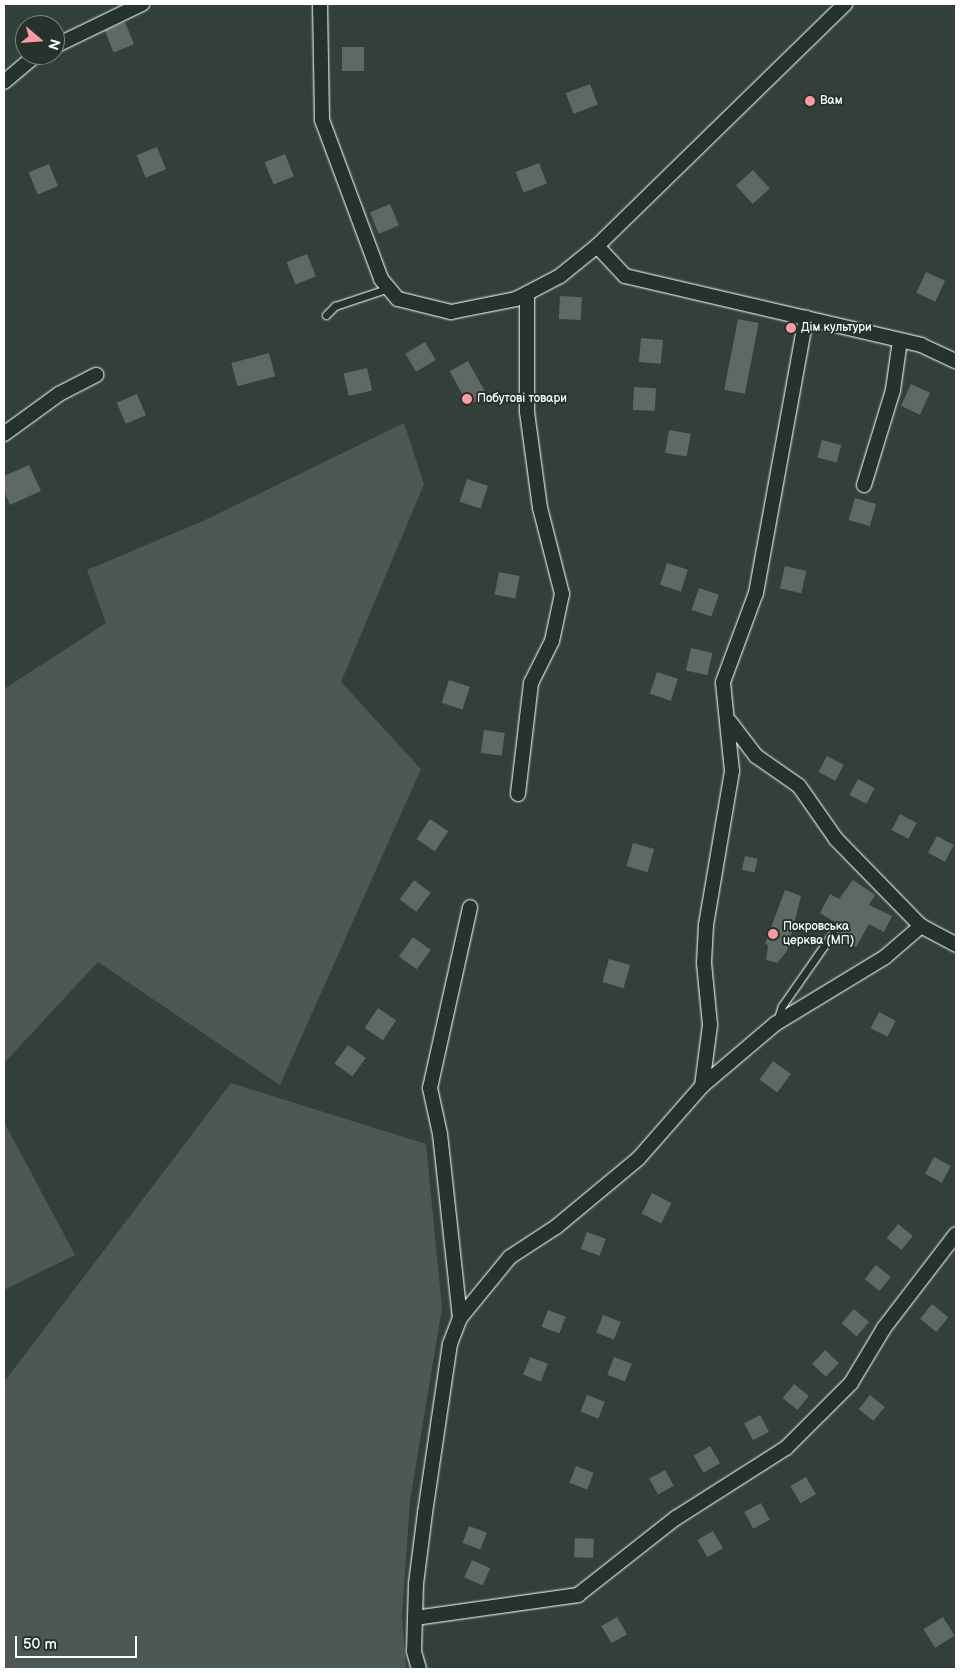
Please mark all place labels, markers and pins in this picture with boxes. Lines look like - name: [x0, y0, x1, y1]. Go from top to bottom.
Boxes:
- place label: Вам: [820, 94, 843, 108]
- marker: Вам: [804, 95, 816, 107]
- place label: Дім культури: [801, 321, 872, 335]
- marker: Дім культури: [785, 322, 797, 334]
- place label: Побутові товари: [477, 392, 567, 406]
- marker: Побутові товари: [461, 393, 473, 405]
- place label: Покровська церква (МП): [783, 920, 854, 948]
- marker: Покровська церква (МП): [767, 928, 779, 940]

